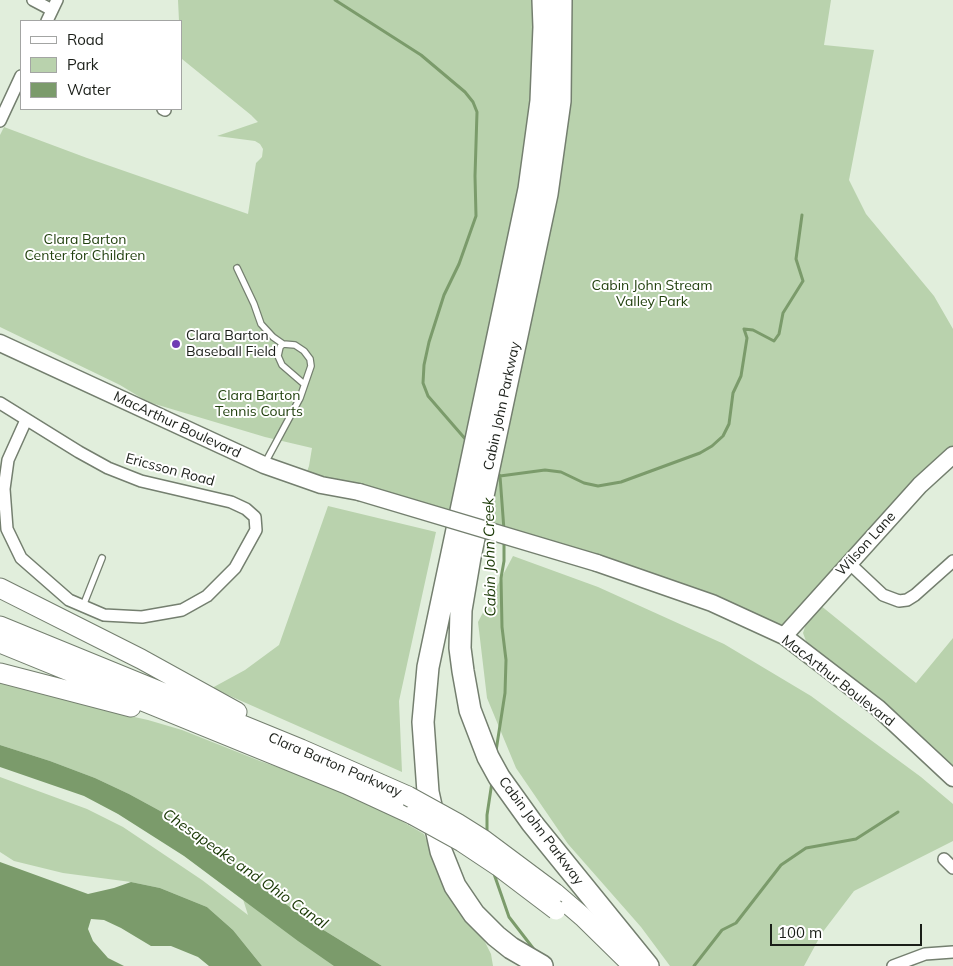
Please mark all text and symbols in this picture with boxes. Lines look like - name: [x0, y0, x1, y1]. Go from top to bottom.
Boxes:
- legend: [20, 20, 182, 110]
- text: Road: [67, 30, 104, 49]
- text: Park: [67, 55, 99, 74]
- text: Water: [67, 80, 111, 99]
- park label: Clara Barton Center for Children: [24, 232, 146, 264]
- park label: Cabin John Stream Valley Park: [592, 278, 712, 310]
- place label: Clara Barton Baseball Field: [186, 328, 276, 361]
- marker: Clara Barton Baseball Field: [170, 338, 182, 350]
- street label: Cabin John Parkway: [480, 340, 524, 472]
- street label: MacArthur Boulevard: [111, 388, 243, 462]
- park label: Clara Barton Tennis Courts: [215, 388, 303, 421]
- street label: Ericsson Road: [124, 450, 216, 490]
- water label: Cabin John Creek: [480, 497, 500, 617]
- street label: Wilson Lane: [833, 508, 899, 580]
- street label: MacArthur Boulevard: [778, 632, 898, 730]
- street label: Clara Barton Parkway: [266, 729, 404, 801]
- street label: Cabin John Parkway: [495, 774, 587, 888]
- water label: Chesapeake and Ohio Canal: [159, 805, 331, 933]
- scale bar: [773, 914, 926, 946]
- text: 100 m: [778, 923, 822, 942]

